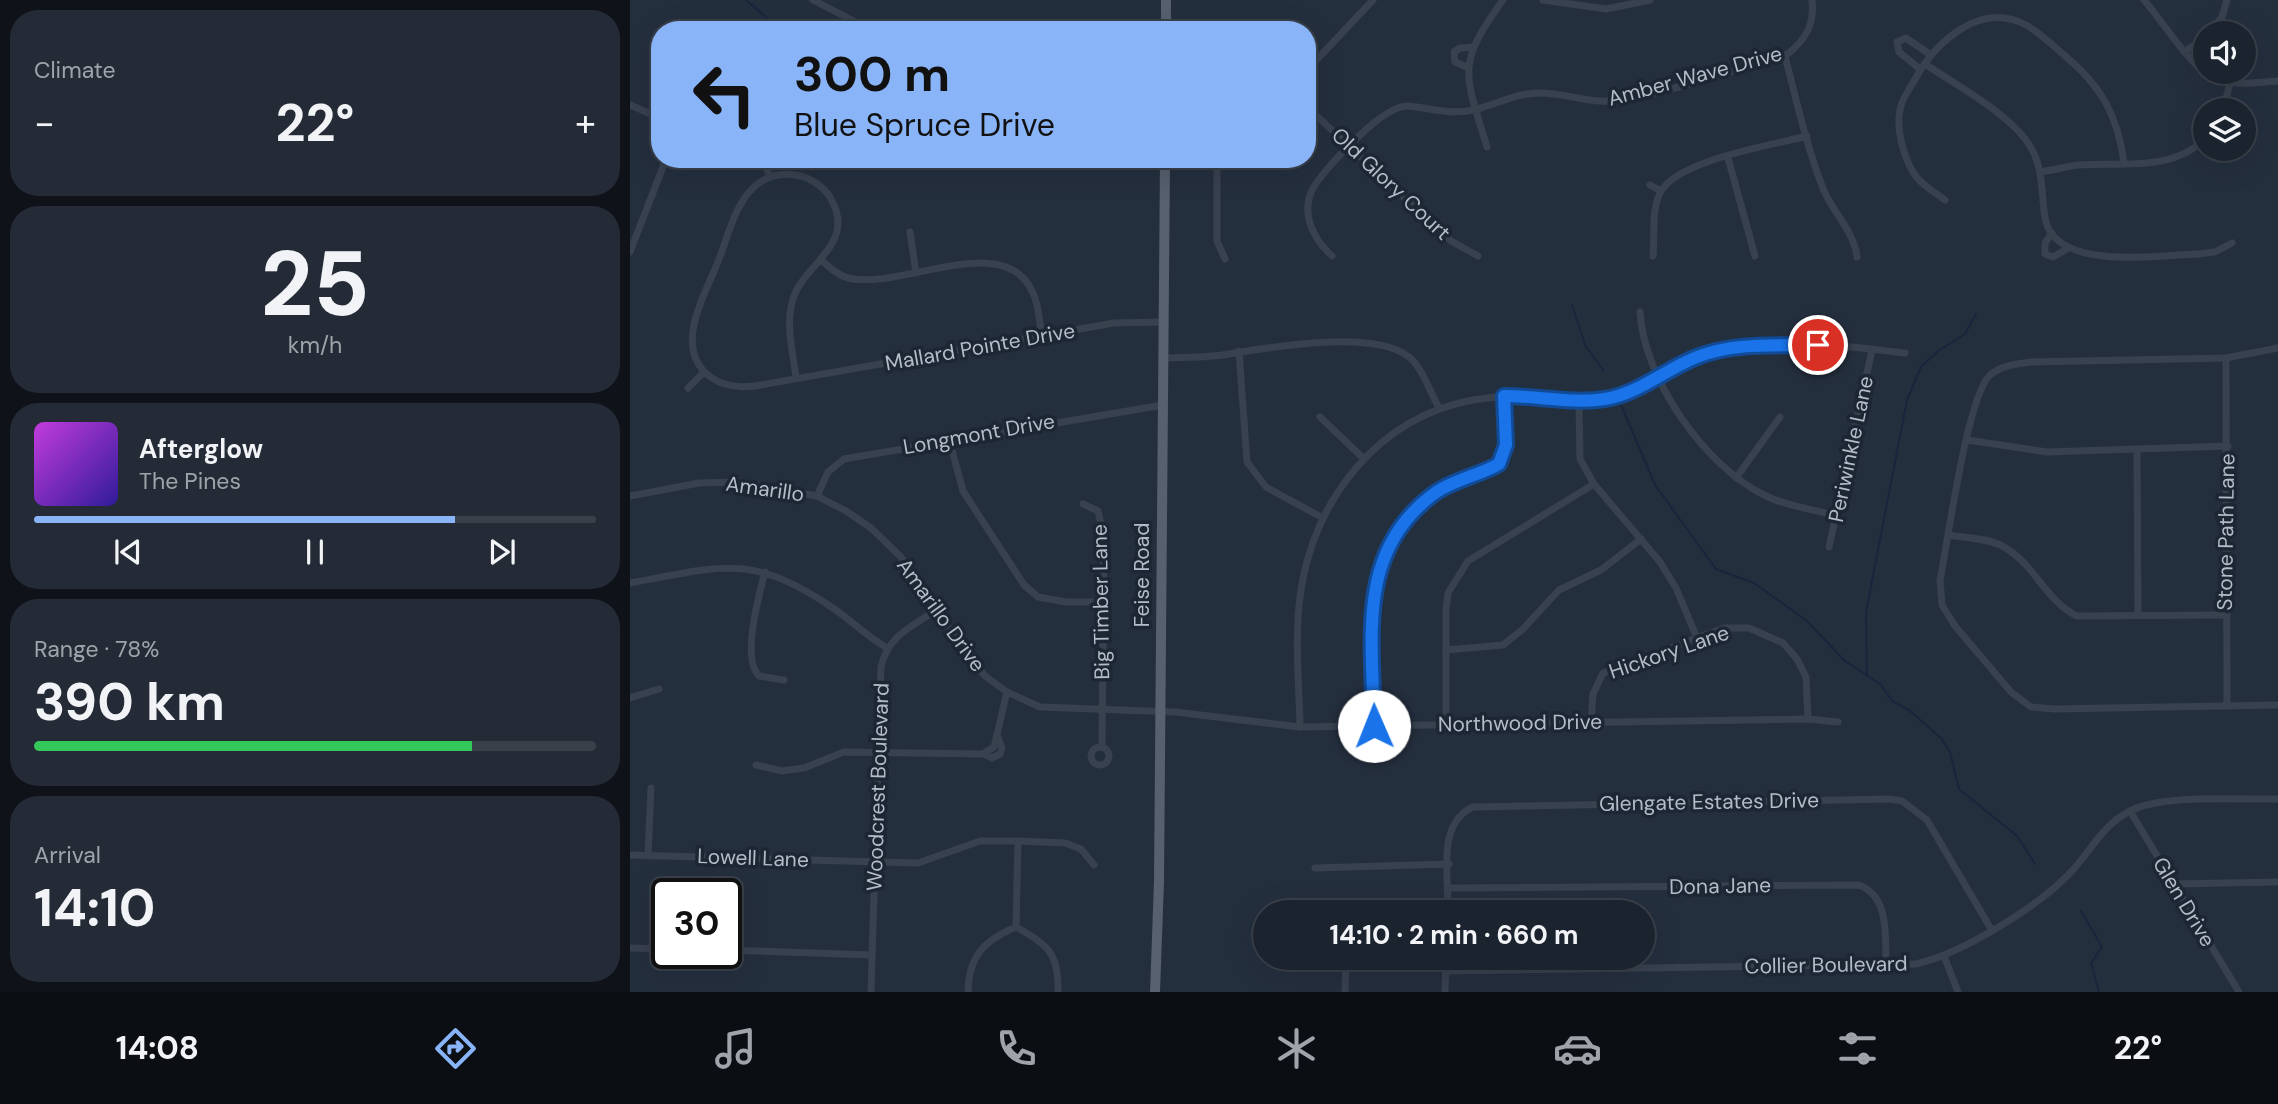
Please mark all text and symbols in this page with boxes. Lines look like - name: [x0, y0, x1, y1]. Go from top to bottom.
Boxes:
- map controls: [2193, 21, 2256, 161]
- button: sound: [2193, 21, 2256, 84]
- street label: Amber Wave Drive: [1605, 39, 1785, 113]
- text: 300 m: [794, 42, 950, 106]
- icon: left: [679, 49, 770, 140]
- text: Climate: [34, 55, 116, 85]
- text: 22°: [276, 89, 354, 157]
- text: −: [34, 98, 55, 148]
- text: +: [575, 98, 596, 148]
- button: layers: [2193, 98, 2256, 161]
- text: Blue Spruce Drive: [794, 104, 1055, 146]
- street label: Old Glory Court: [1325, 121, 1457, 247]
- text: 25: [260, 225, 370, 343]
- pin: [1788, 315, 1848, 375]
- street label: Mallard Pointe Drive: [883, 317, 1077, 377]
- icon: arrive: [1799, 326, 1837, 364]
- text: km/h: [288, 330, 342, 360]
- street label: Periwinkle Lane: [1822, 373, 1880, 525]
- street label: Longmont Drive: [901, 407, 1057, 461]
- text: Afterglow: [139, 432, 263, 466]
- street label: Stone Path Lane: [2211, 453, 2241, 611]
- text: The Pines: [139, 466, 241, 496]
- street label: Amarillo: [724, 470, 806, 508]
- street label: Feise Road: [1128, 523, 1156, 627]
- street label: Big Timber Lane: [1086, 524, 1116, 680]
- icon: previous: [109, 533, 147, 571]
- icon: pause: [296, 533, 334, 571]
- icon: next: [483, 533, 521, 571]
- street label: Amarillo Drive: [890, 553, 992, 677]
- street label: Hickory Lane: [1605, 618, 1733, 686]
- text: Range · 78%: [34, 634, 159, 664]
- text: 390 km: [34, 668, 225, 736]
- street label: Woodcrest Boulevard: [860, 682, 896, 892]
- position arrow: [1337, 689, 1411, 763]
- street label: Northwood Drive: [1438, 708, 1602, 738]
- street label: Glengate Estates Drive: [1599, 786, 1819, 818]
- text: Arrival: [34, 840, 101, 870]
- street label: Lowell Lane: [697, 842, 809, 874]
- street label: Glen Drive: [2146, 852, 2222, 952]
- street label: Dona Jane: [1669, 871, 1771, 901]
- text: 14:10: [34, 874, 155, 942]
- speed limit sign: 30: [651, 878, 742, 969]
- text: 14:10 · 2 min · 660 m: [1330, 918, 1578, 952]
- street label: Collier Boulevard: [1744, 950, 1908, 980]
- icon: directions: [431, 1024, 480, 1073]
- icon: music: [711, 1024, 760, 1073]
- icon: phone: [992, 1024, 1041, 1073]
- icon: climate: [1272, 1024, 1321, 1073]
- icon: car: [1553, 1024, 1602, 1073]
- icon: filters: [1833, 1024, 1882, 1073]
- text: 14:08: [116, 1027, 199, 1069]
- text: 22°: [2114, 1027, 2162, 1069]

